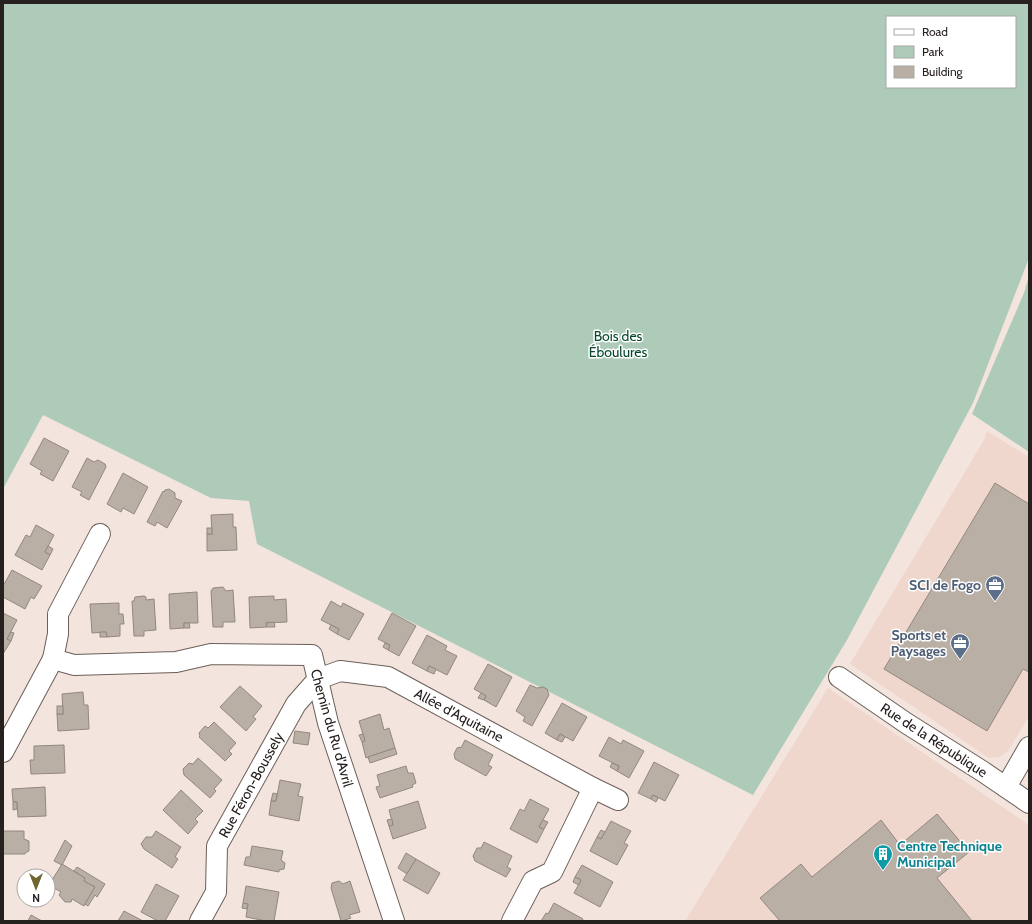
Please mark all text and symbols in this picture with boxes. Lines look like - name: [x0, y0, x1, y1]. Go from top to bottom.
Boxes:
- legend: [886, 16, 1016, 88]
- text: Road: [922, 24, 948, 39]
- text: Park: [922, 44, 944, 59]
- text: Building: [922, 64, 964, 79]
- park label: Bois des Éboulures: [589, 327, 647, 361]
- office icon: SCI de Fogo: [984, 574, 1006, 602]
- place label: SCI de Fogo: [909, 576, 981, 594]
- place label: Sports et Paysages: [891, 626, 946, 660]
- office icon: Sports et Paysages: [949, 632, 971, 660]
- street label: Chemin du Ru d'Avril: [307, 667, 358, 790]
- street label: Allée d'Aquitaine: [411, 684, 507, 746]
- street label: Rue de la République: [877, 699, 991, 781]
- street label: Rue Féron-Boussely: [215, 729, 287, 841]
- place label: Centre Technique Municipal: [897, 837, 1002, 871]
- building icon: Centre Technique Municipal: [872, 843, 894, 871]
- north arrow: [16, 868, 56, 908]
- text: N: [32, 891, 40, 905]

